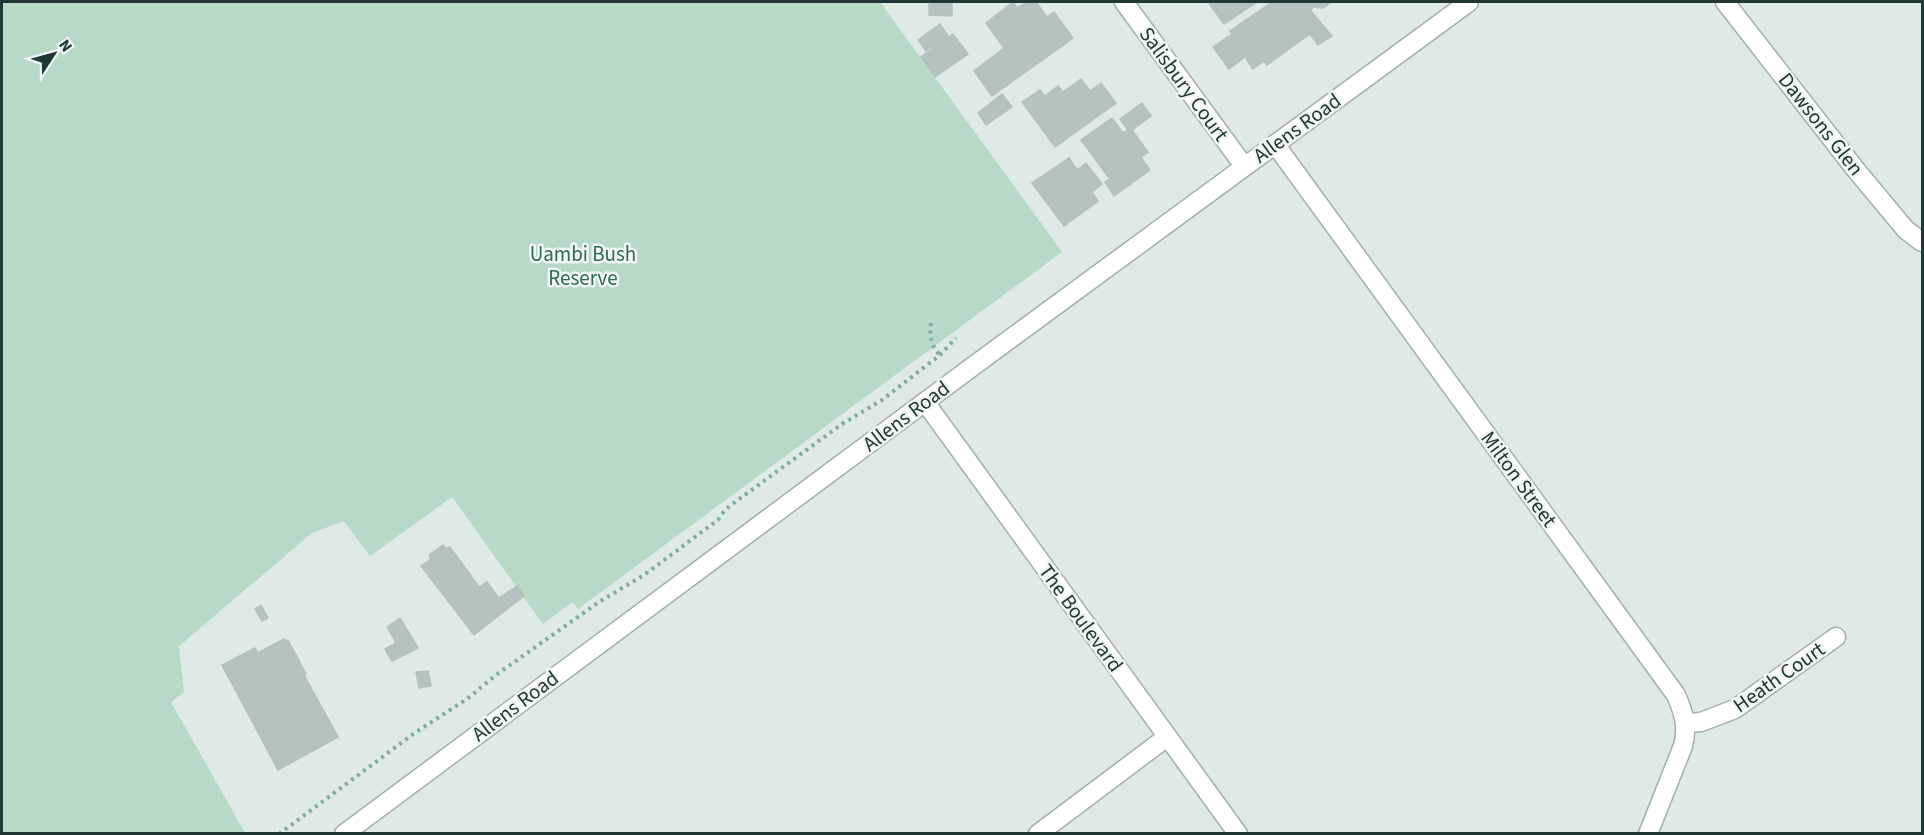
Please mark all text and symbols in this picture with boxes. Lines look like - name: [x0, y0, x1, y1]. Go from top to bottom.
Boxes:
- street label: Salisbury Court: [1132, 21, 1236, 147]
- north arrow: [24, 24, 84, 84]
- text: N: [53, 35, 77, 57]
- street label: Dawsons Glen: [1771, 66, 1871, 182]
- street label: Allens Road: [1247, 86, 1347, 170]
- park label: Uambi Bush Reserve: [530, 239, 636, 293]
- street label: Allens Road: [856, 373, 956, 459]
- street label: Milton Street: [1474, 425, 1564, 533]
- street label: The Boulevard: [1032, 558, 1130, 678]
- street label: Heath Court: [1727, 634, 1831, 720]
- street label: Allens Road: [465, 663, 565, 749]

